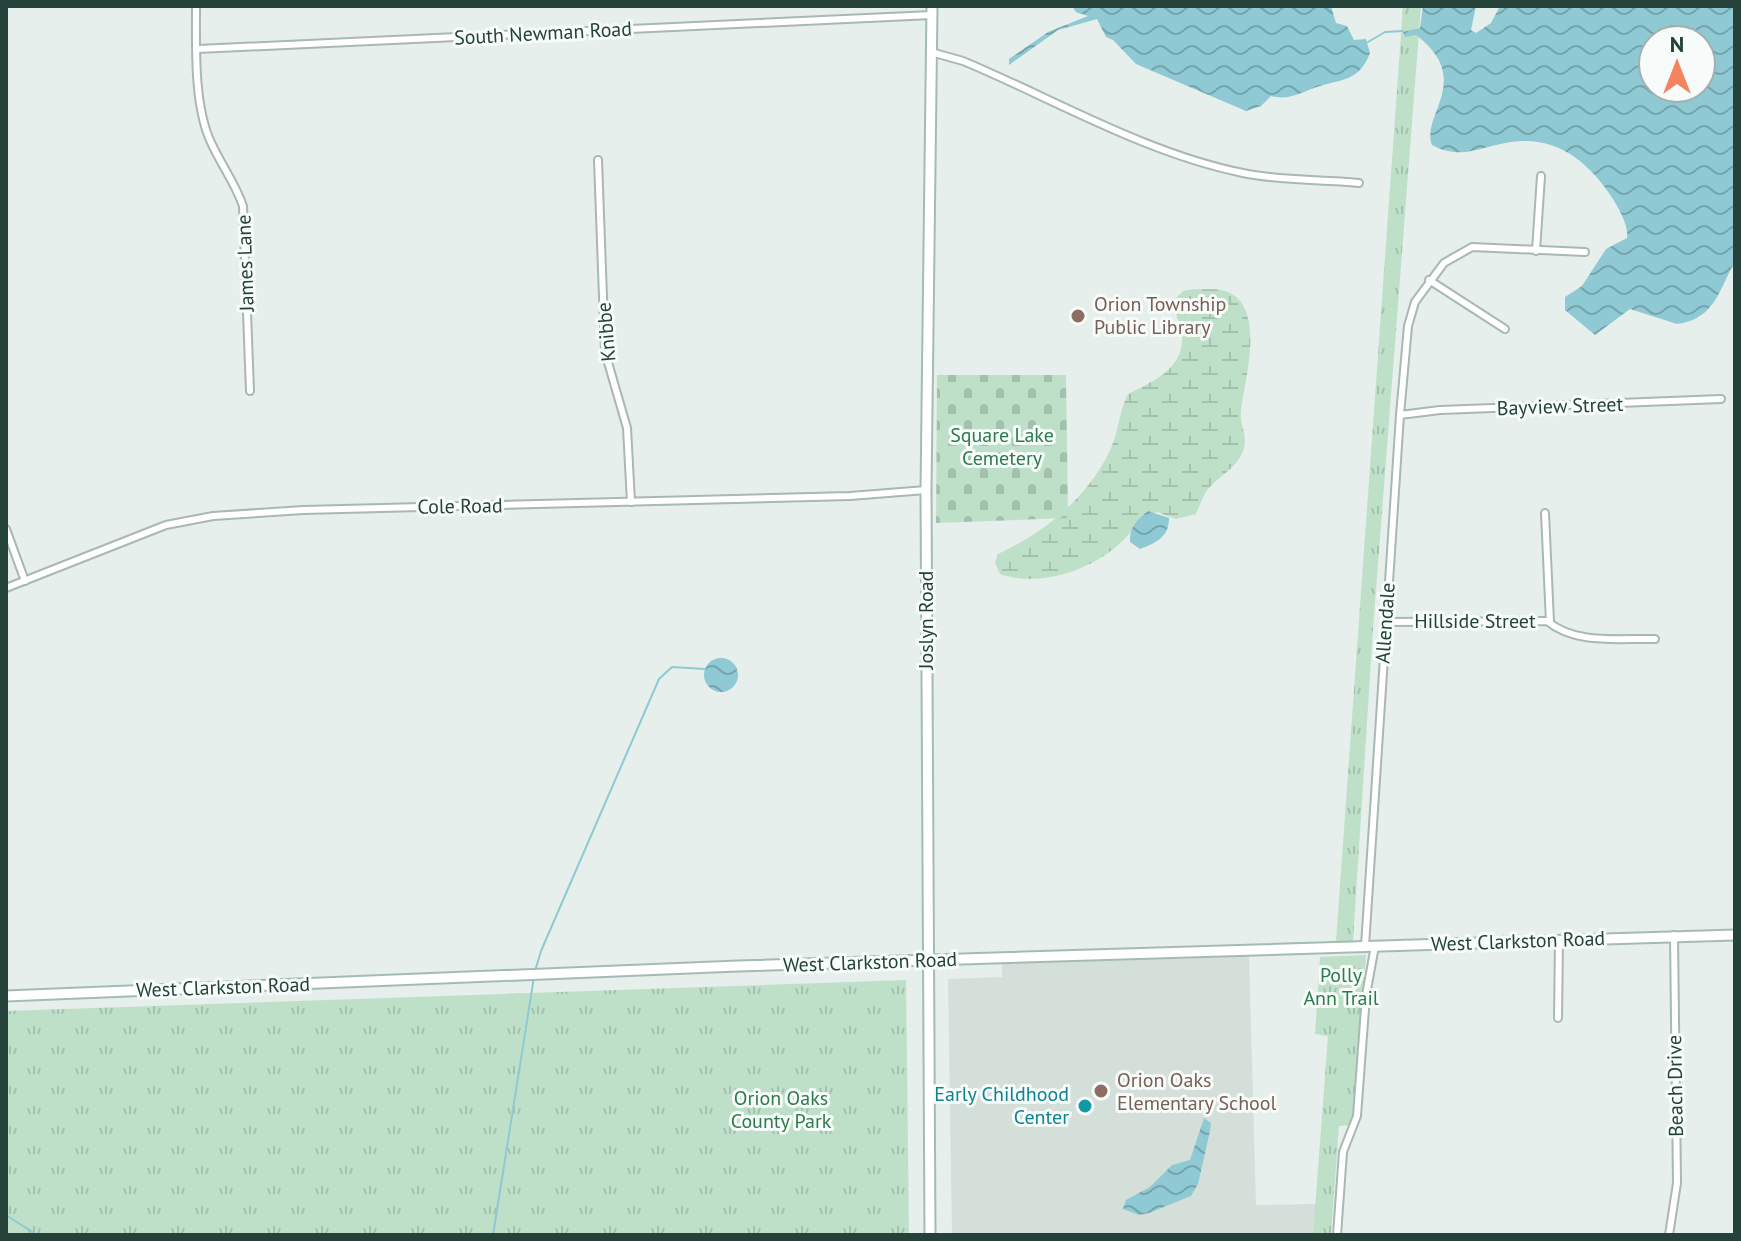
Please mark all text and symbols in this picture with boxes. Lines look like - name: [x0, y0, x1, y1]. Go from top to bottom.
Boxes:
- street label: South Newman Road: [453, 15, 633, 51]
- north arrow: [1637, 24, 1717, 104]
- text: N: [1670, 30, 1684, 58]
- street label: James Lane: [230, 214, 260, 313]
- place label: Orion Township Public Library: [1094, 291, 1226, 340]
- street label: Knibbe: [590, 301, 622, 363]
- marker: Orion Township Public Library: [1069, 307, 1087, 325]
- street label: Bayview Street: [1496, 391, 1624, 421]
- park label: Square Lake Cemetery: [950, 422, 1054, 471]
- street label: Cole Road: [417, 492, 503, 520]
- street label: Joslyn Road: [913, 571, 939, 670]
- street label: Allendale: [1369, 582, 1401, 664]
- street label: Hillside Street: [1414, 608, 1536, 634]
- street label: West Clarkston Road: [1430, 925, 1606, 957]
- street label: West Clarkston Road: [782, 946, 958, 978]
- park label: Polly Ann Trail: [1303, 962, 1379, 1011]
- street label: West Clarkston Road: [135, 971, 311, 1003]
- street label: Beach Drive: [1661, 1035, 1689, 1137]
- place label: Orion Oaks Elementary School: [1117, 1067, 1277, 1116]
- place label: Early Childhood Center: [934, 1081, 1069, 1130]
- marker: Orion Oaks Elementary School: [1092, 1082, 1110, 1100]
- park label: Orion Oaks County Park: [731, 1085, 832, 1134]
- marker: Early Childhood Center: [1076, 1097, 1094, 1115]

